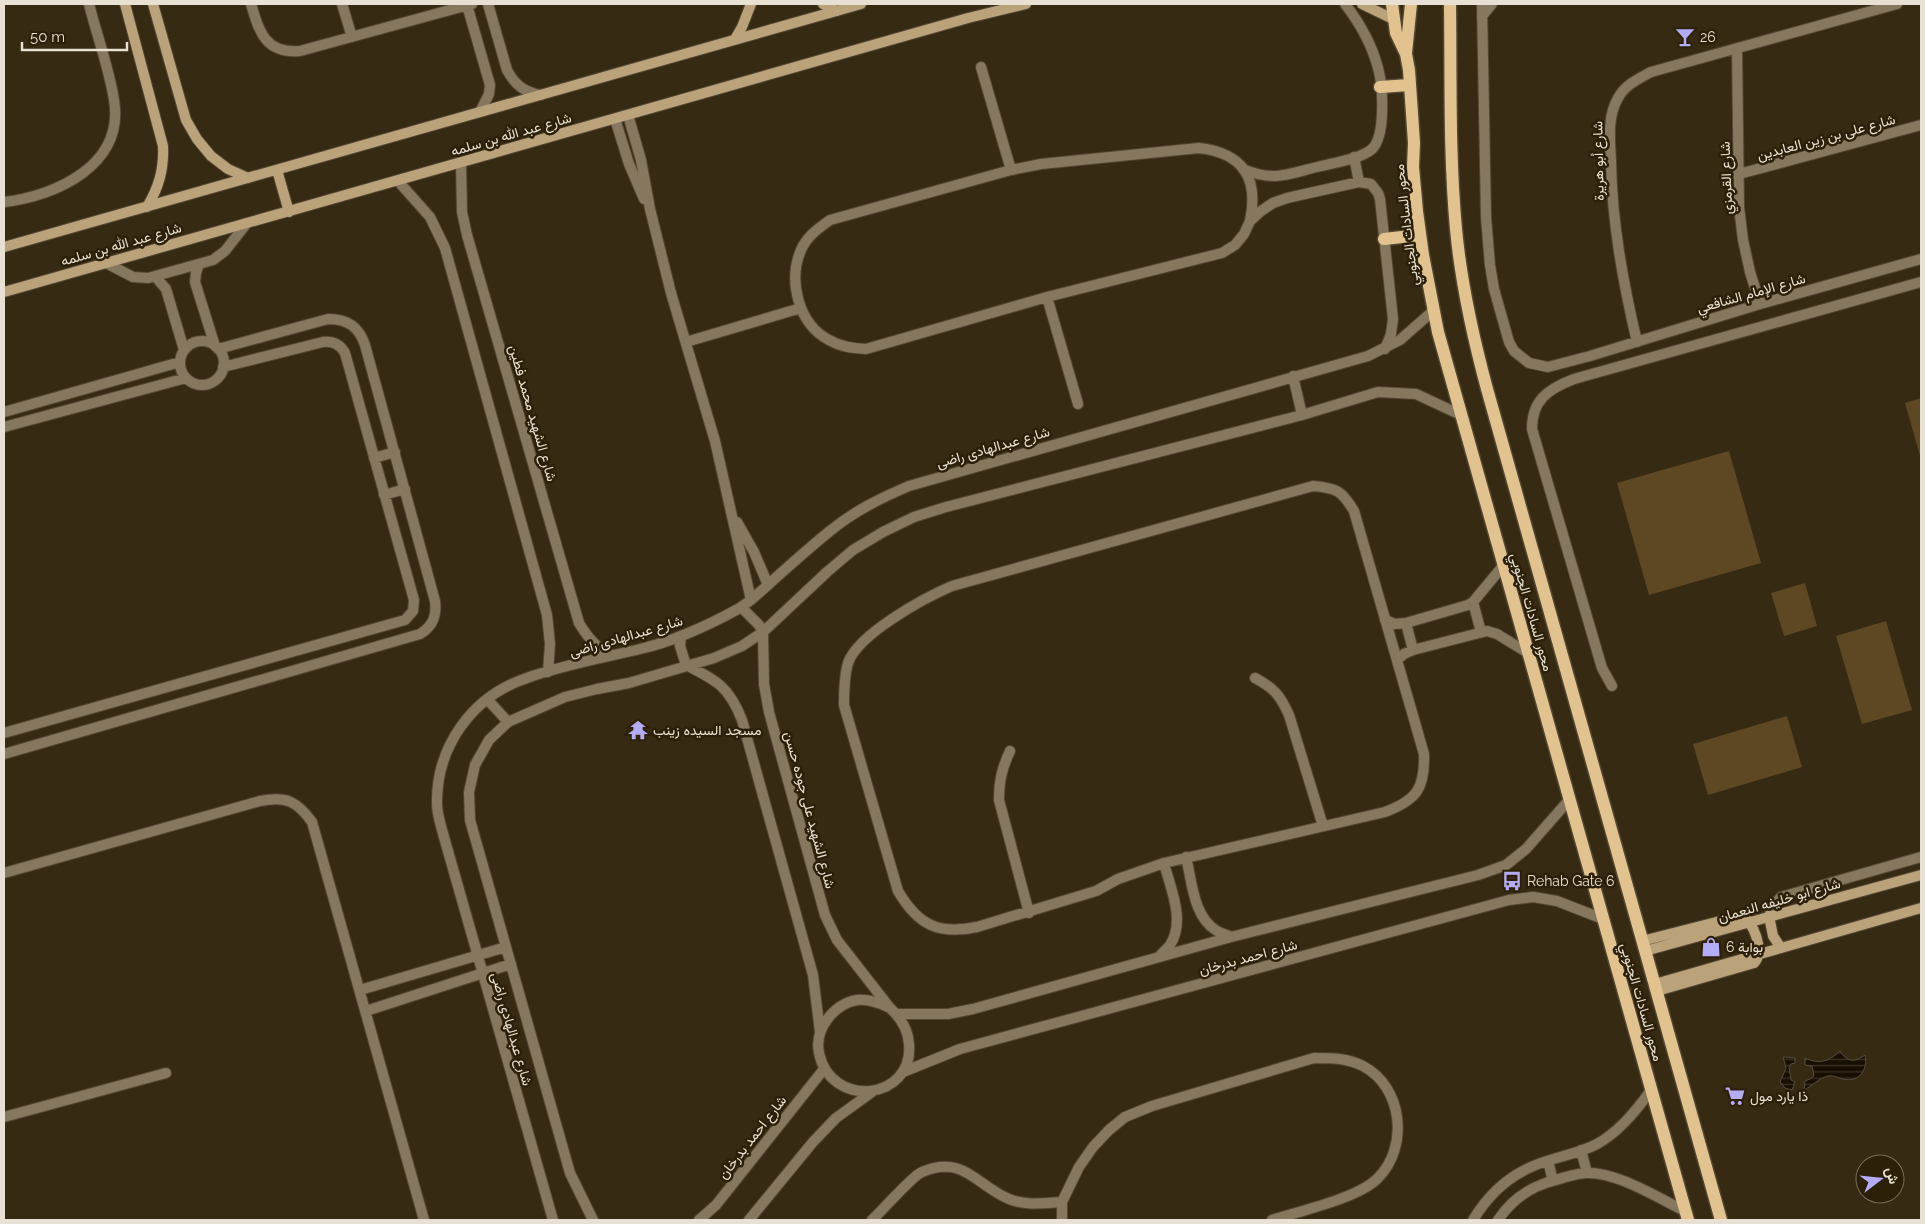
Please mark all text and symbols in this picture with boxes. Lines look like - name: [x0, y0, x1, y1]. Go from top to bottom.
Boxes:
- scale bar: [22, 20, 128, 52]
- bar icon: 26: [1674, 26, 1696, 48]
- text: 50 m: [30, 28, 65, 46]
- place label: 26: [1700, 29, 1716, 45]
- street label: شارع عبد الله بن سلمه: [449, 109, 574, 162]
- street label: شارع على بن زين العابدين: [1755, 111, 1898, 166]
- street label: شارع أبو هريرة: [1589, 121, 1610, 201]
- street label: شارع القرمزي: [1717, 141, 1739, 215]
- street label: محور السادات الجنوبي: [1391, 163, 1425, 287]
- street label: شارع عبد الله بن سلمه: [59, 219, 184, 272]
- street label: شارع الإمام الشافعي: [1695, 270, 1808, 320]
- street label: شارع الشهيد محمد فطين: [503, 343, 560, 484]
- street label: شارع عبدالهادى راضى: [934, 423, 1052, 474]
- street label: محور السادات الجنوبي: [1504, 551, 1557, 674]
- street label: شارع عبدالهادى راضى: [567, 612, 685, 663]
- temple icon: مسجد السيده زينب: [627, 719, 649, 741]
- place label: مسجد السيده زينب: [653, 722, 761, 739]
- street label: شارع الشهيد على جوده حسن: [778, 730, 839, 891]
- bus stop icon: Rehab Gate 6: [1501, 870, 1523, 892]
- place label: Rehab Gate 6: [1527, 873, 1615, 889]
- street label: شارع ابو خليفه النعمان: [1716, 875, 1843, 928]
- street label: شارع احمد بدرخان: [1197, 936, 1300, 981]
- shop icon: بوابة 6: [1700, 936, 1722, 958]
- place label: بوابة 6: [1726, 939, 1763, 956]
- street label: محور السادات الجنوبي: [1614, 941, 1667, 1064]
- street label: شارع عبدالهادى راضى: [485, 970, 536, 1088]
- supermarket icon: ذا يارد مول: [1724, 1085, 1746, 1107]
- place label: ذا يارد مول: [1750, 1088, 1808, 1106]
- street label: شارع احمد بدرخان: [715, 1092, 792, 1184]
- north arrow: [1855, 1154, 1905, 1204]
- text: ش: [1882, 1165, 1903, 1186]

